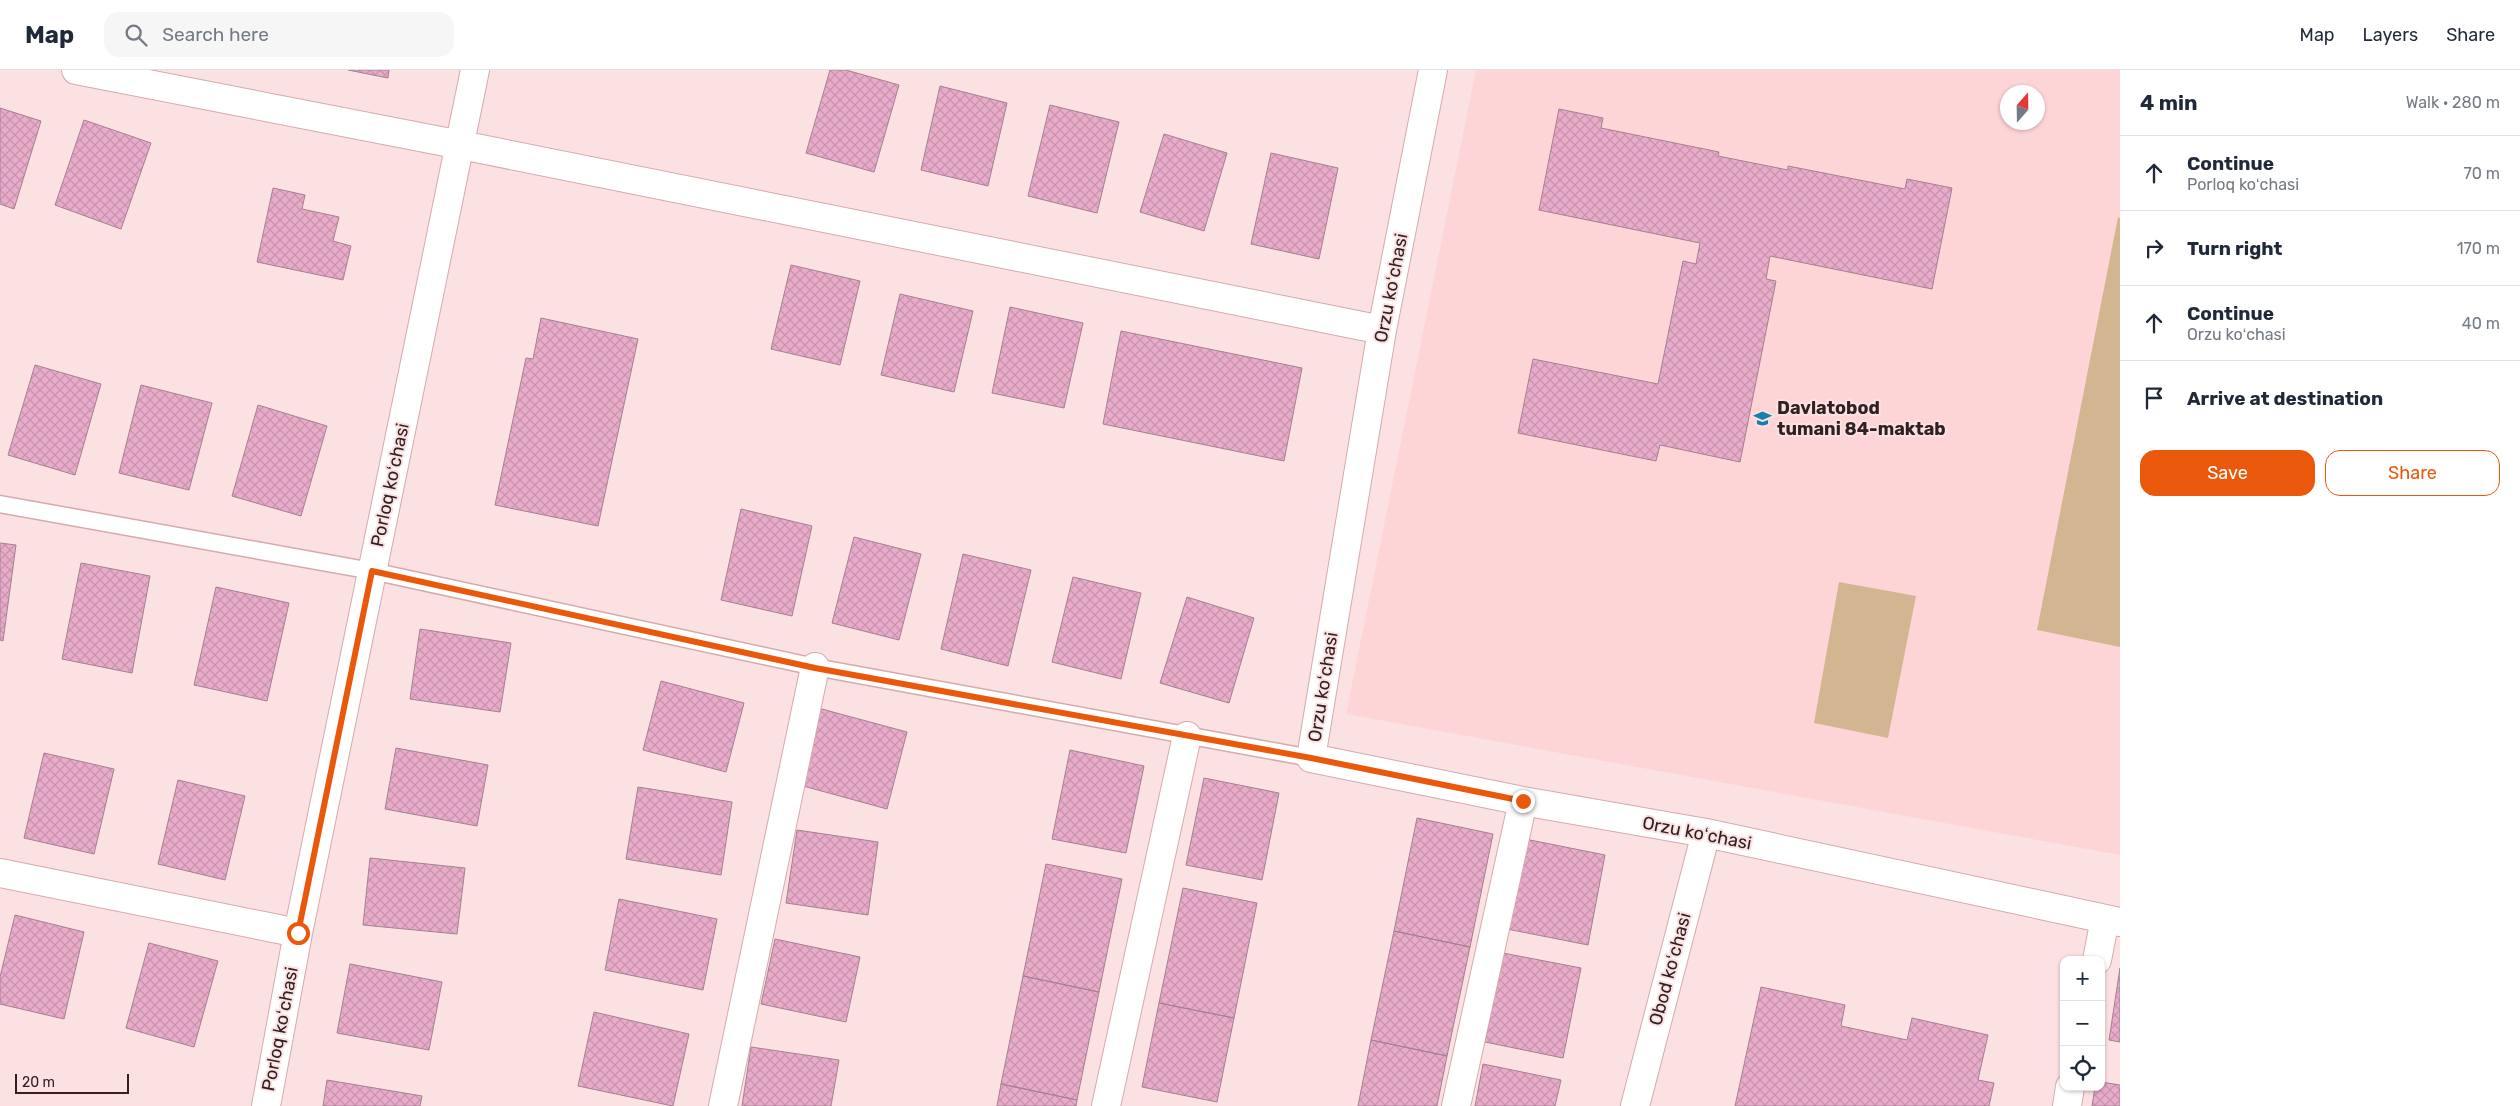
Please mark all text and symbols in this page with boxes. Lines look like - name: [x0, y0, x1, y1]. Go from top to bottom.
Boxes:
- search box: [104, 12, 454, 57]
- text: Map: [25, 21, 74, 49]
- icon: search: [122, 21, 150, 49]
- text: Search here: [162, 23, 269, 46]
- text: Map: [2300, 24, 2335, 46]
- text: Layers: [2363, 24, 2418, 46]
- text: Share: [2446, 24, 2495, 46]
- north arrow: [2000, 85, 2045, 130]
- text: 4 min: [2140, 90, 2198, 115]
- text: Walk · 280 m: [2406, 93, 2500, 112]
- text: Continue: [2187, 152, 2274, 175]
- icon: ahead: [2140, 159, 2168, 187]
- text: 70 m: [2463, 164, 2500, 183]
- text: Porloq koʻchasi: [2187, 175, 2299, 194]
- street label: Orzu koʻchasi: [1370, 231, 1412, 345]
- icon: right: [2140, 234, 2168, 262]
- text: Turn right: [2187, 237, 2282, 260]
- text: 170 m: [2457, 239, 2500, 258]
- text: Continue: [2187, 302, 2274, 325]
- icon: ahead: [2140, 309, 2168, 337]
- text: 40 m: [2462, 314, 2500, 333]
- text: Orzu koʻchasi: [2187, 325, 2286, 344]
- icon: arrive: [2140, 384, 2168, 412]
- text: Arrive at destination: [2187, 387, 2383, 410]
- place label: Davlatobod tumani 84-maktab: [1777, 397, 1946, 440]
- school or university icon: Davlatobod tumani 84-maktab: [1753, 408, 1773, 428]
- street label: Porloq koʻchasi: [366, 421, 414, 549]
- button: Save: [2140, 450, 2315, 496]
- button: Share: [2325, 450, 2500, 496]
- street label: Orzu koʻchasi: [1303, 630, 1343, 744]
- route end: [1512, 790, 1535, 813]
- street label: Orzu koʻchasi: [1640, 812, 1754, 854]
- street label: Obod koʻchasi: [1644, 910, 1696, 1028]
- route start: [287, 922, 310, 945]
- map controls: [2060, 956, 2105, 1091]
- button: +: [2060, 956, 2105, 1001]
- street label: Porloq koʻchasi: [257, 965, 303, 1093]
- button: −: [2060, 1001, 2105, 1046]
- button: locate: [2060, 1046, 2105, 1091]
- scale bar: [15, 1071, 129, 1094]
- text: 20 m: [22, 1074, 55, 1091]

